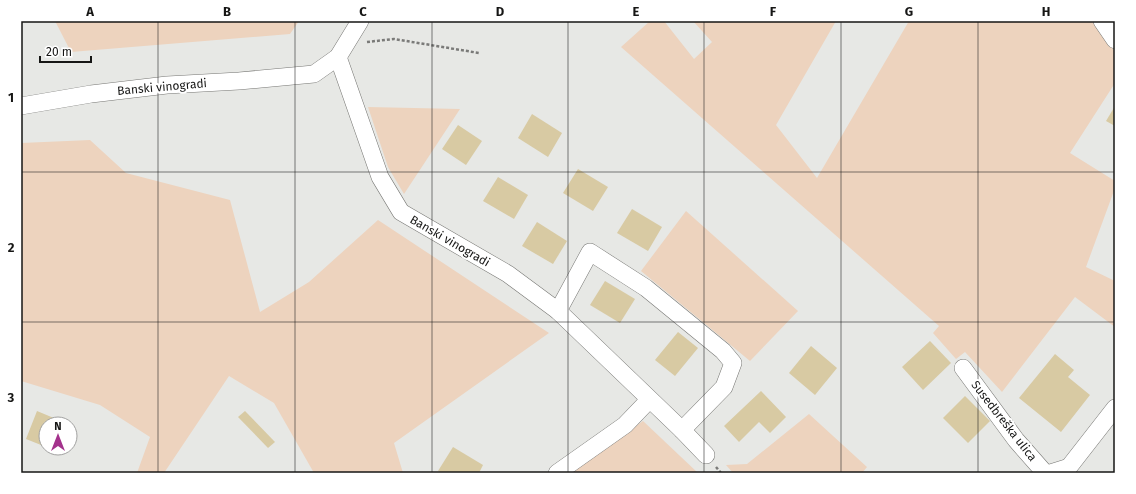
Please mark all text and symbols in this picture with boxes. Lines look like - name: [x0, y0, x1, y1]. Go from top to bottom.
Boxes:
- text: A: [85, 4, 94, 19]
- text: B: [223, 4, 231, 19]
- text: C: [359, 4, 367, 19]
- text: D: [496, 4, 505, 19]
- text: E: [633, 4, 640, 19]
- text: F: [770, 4, 777, 19]
- text: G: [905, 4, 913, 19]
- text: H: [1042, 4, 1050, 19]
- scale bar: [40, 38, 91, 64]
- text: 20 m: [46, 45, 72, 59]
- street label: Banski vinogradi: [117, 76, 207, 98]
- text: 1: [8, 90, 14, 105]
- street label: Banski vinogradi: [408, 212, 492, 270]
- text: 2: [8, 240, 15, 255]
- street label: Susedbreška ulica: [968, 378, 1040, 464]
- text: 3: [7, 390, 15, 405]
- north arrow: [38, 416, 78, 456]
- text: N: [54, 420, 62, 433]

